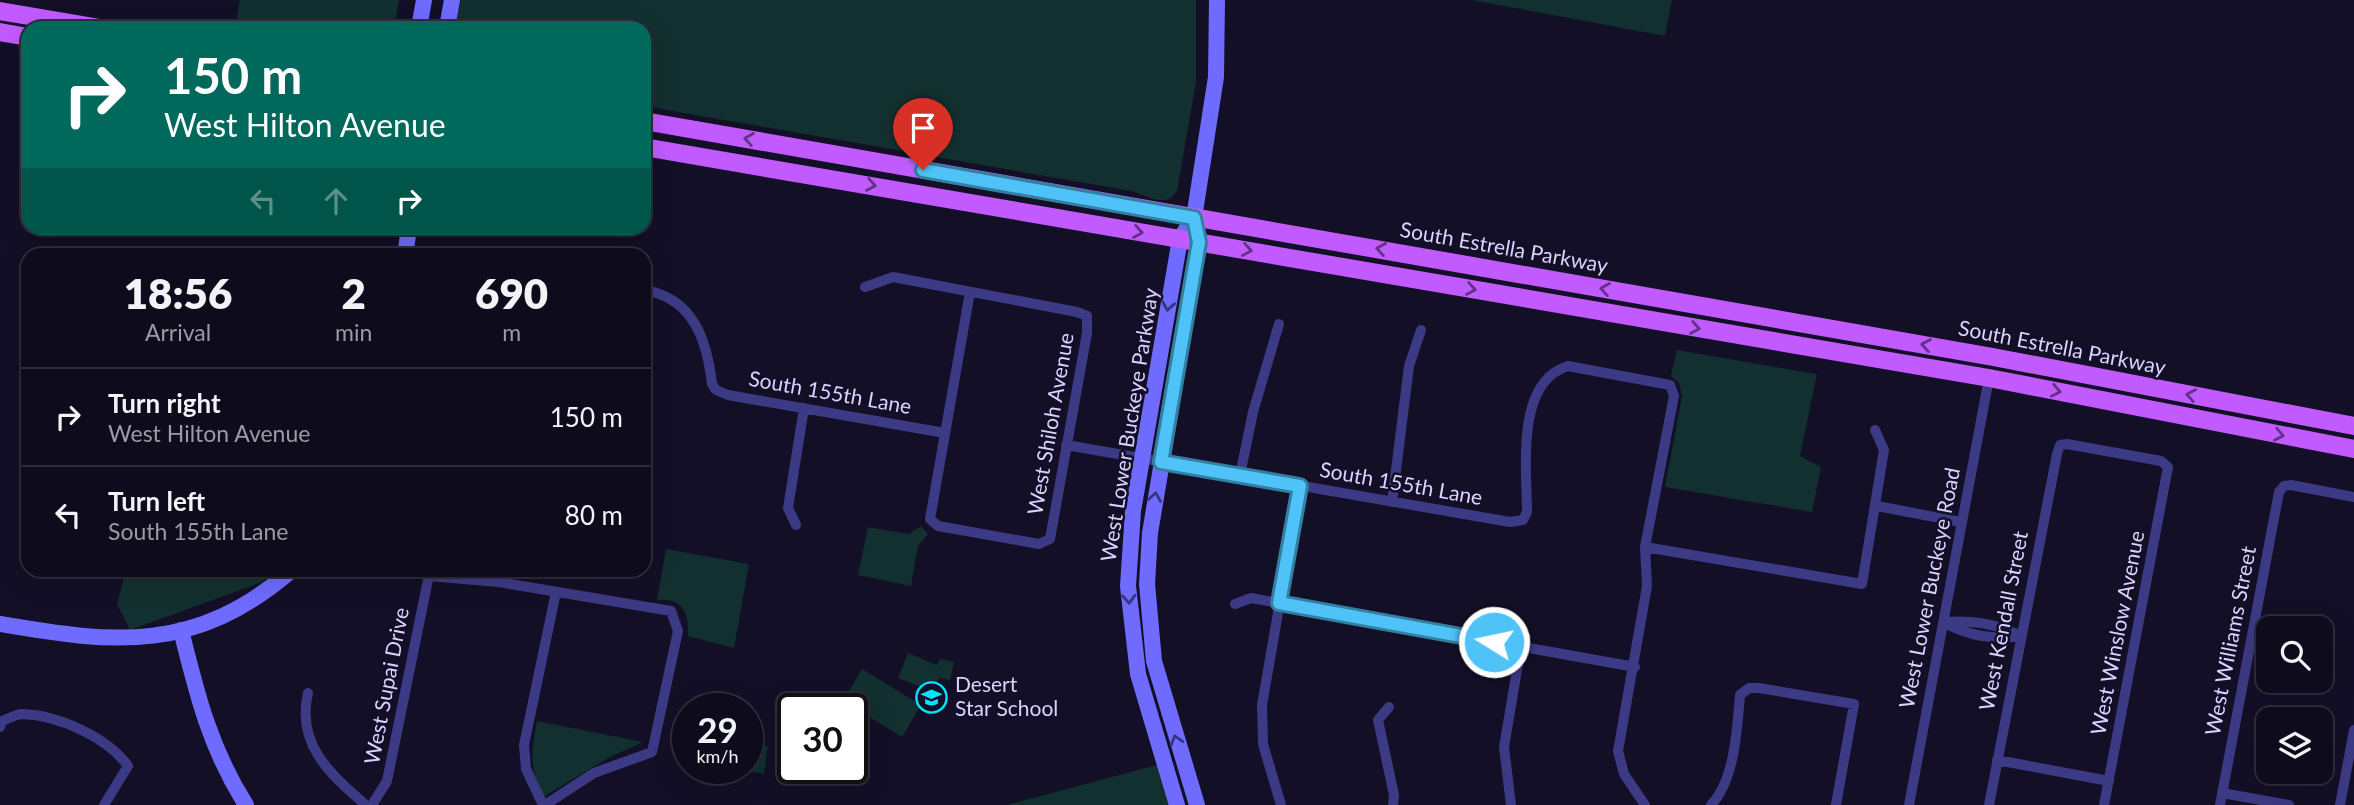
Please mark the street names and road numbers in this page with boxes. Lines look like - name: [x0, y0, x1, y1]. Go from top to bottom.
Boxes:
- street label: South Estrella Parkway: [1398, 216, 1610, 277]
- street label: West Lower Buckeye Parkway: [1095, 286, 1163, 563]
- street label: South Estrella Parkway: [1957, 314, 2168, 379]
- street label: West Shiloh Avenue: [1021, 331, 1078, 517]
- street label: South 155th Lane: [747, 365, 914, 418]
- street label: South 155th Lane: [1318, 456, 1485, 509]
- street label: West Lower Buckeye Road: [1893, 465, 1964, 710]
- street label: West Kendall Street: [1973, 528, 2032, 713]
- street label: West Winslow Avenue: [2084, 528, 2149, 737]
- street label: West Williams Street: [2199, 543, 2260, 738]
- street label: West Supai Drive: [358, 605, 413, 766]

